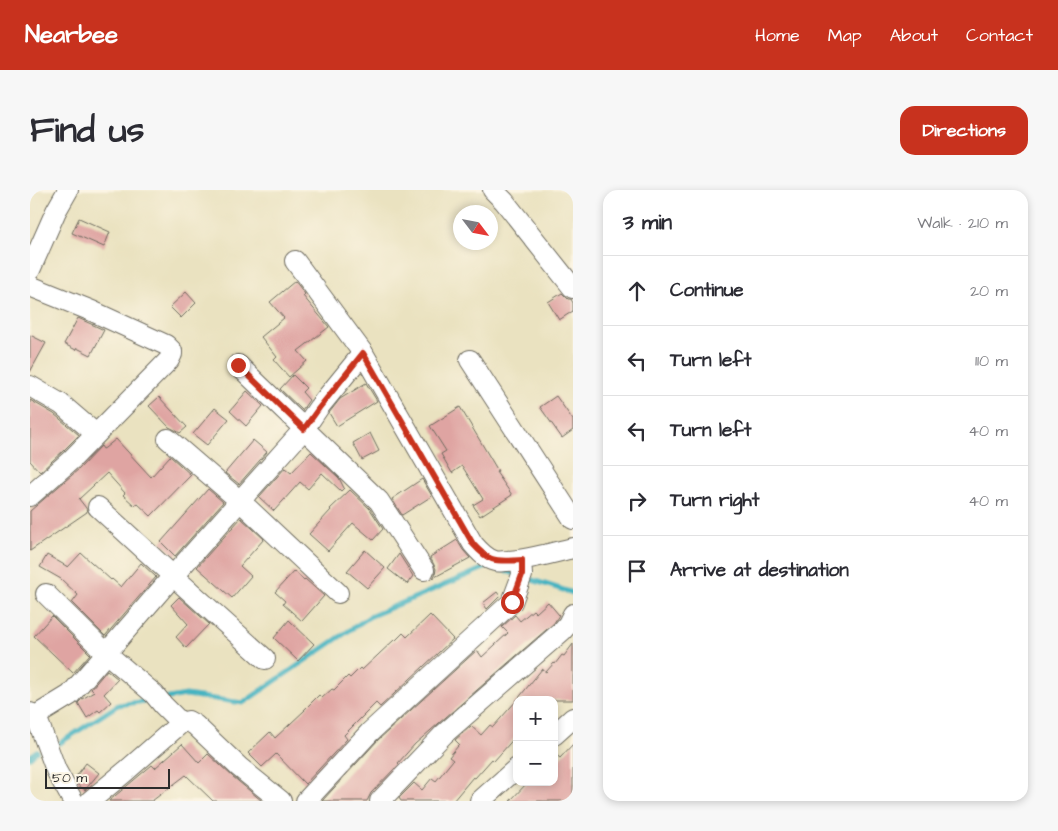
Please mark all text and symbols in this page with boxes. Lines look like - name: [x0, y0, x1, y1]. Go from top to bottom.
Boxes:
- text: Nearbee: [25, 18, 118, 52]
- text: Home: [755, 23, 800, 48]
- text: Map: [828, 23, 862, 48]
- text: About: [890, 23, 938, 48]
- text: Contact: [966, 23, 1033, 48]
- text: Find us: [30, 106, 144, 155]
- button: Directions: [900, 106, 1028, 155]
- north arrow: [453, 205, 498, 250]
- text: 3 min: [623, 208, 672, 237]
- text: Walk · 210 m: [917, 212, 1008, 234]
- icon: ahead: [623, 277, 651, 305]
- text: Continue: [670, 277, 744, 304]
- text: 20 m: [970, 280, 1008, 302]
- icon: left: [623, 347, 651, 375]
- text: Turn left: [670, 347, 751, 374]
- text: 110 m: [975, 350, 1008, 372]
- route end: [227, 354, 250, 377]
- icon: left: [623, 417, 651, 445]
- text: Turn left: [670, 417, 751, 444]
- text: 40 m: [968, 420, 1008, 442]
- icon: right: [623, 487, 651, 515]
- text: Turn right: [670, 487, 759, 514]
- text: 40 m: [968, 490, 1008, 512]
- icon: arrive: [623, 557, 651, 585]
- text: Arrive at destination: [670, 557, 849, 584]
- route start: [501, 591, 524, 614]
- map controls: [513, 696, 558, 786]
- button: +: [513, 696, 558, 741]
- button: −: [513, 741, 558, 786]
- scale bar: [45, 766, 170, 789]
- text: 50 m: [52, 768, 87, 788]

